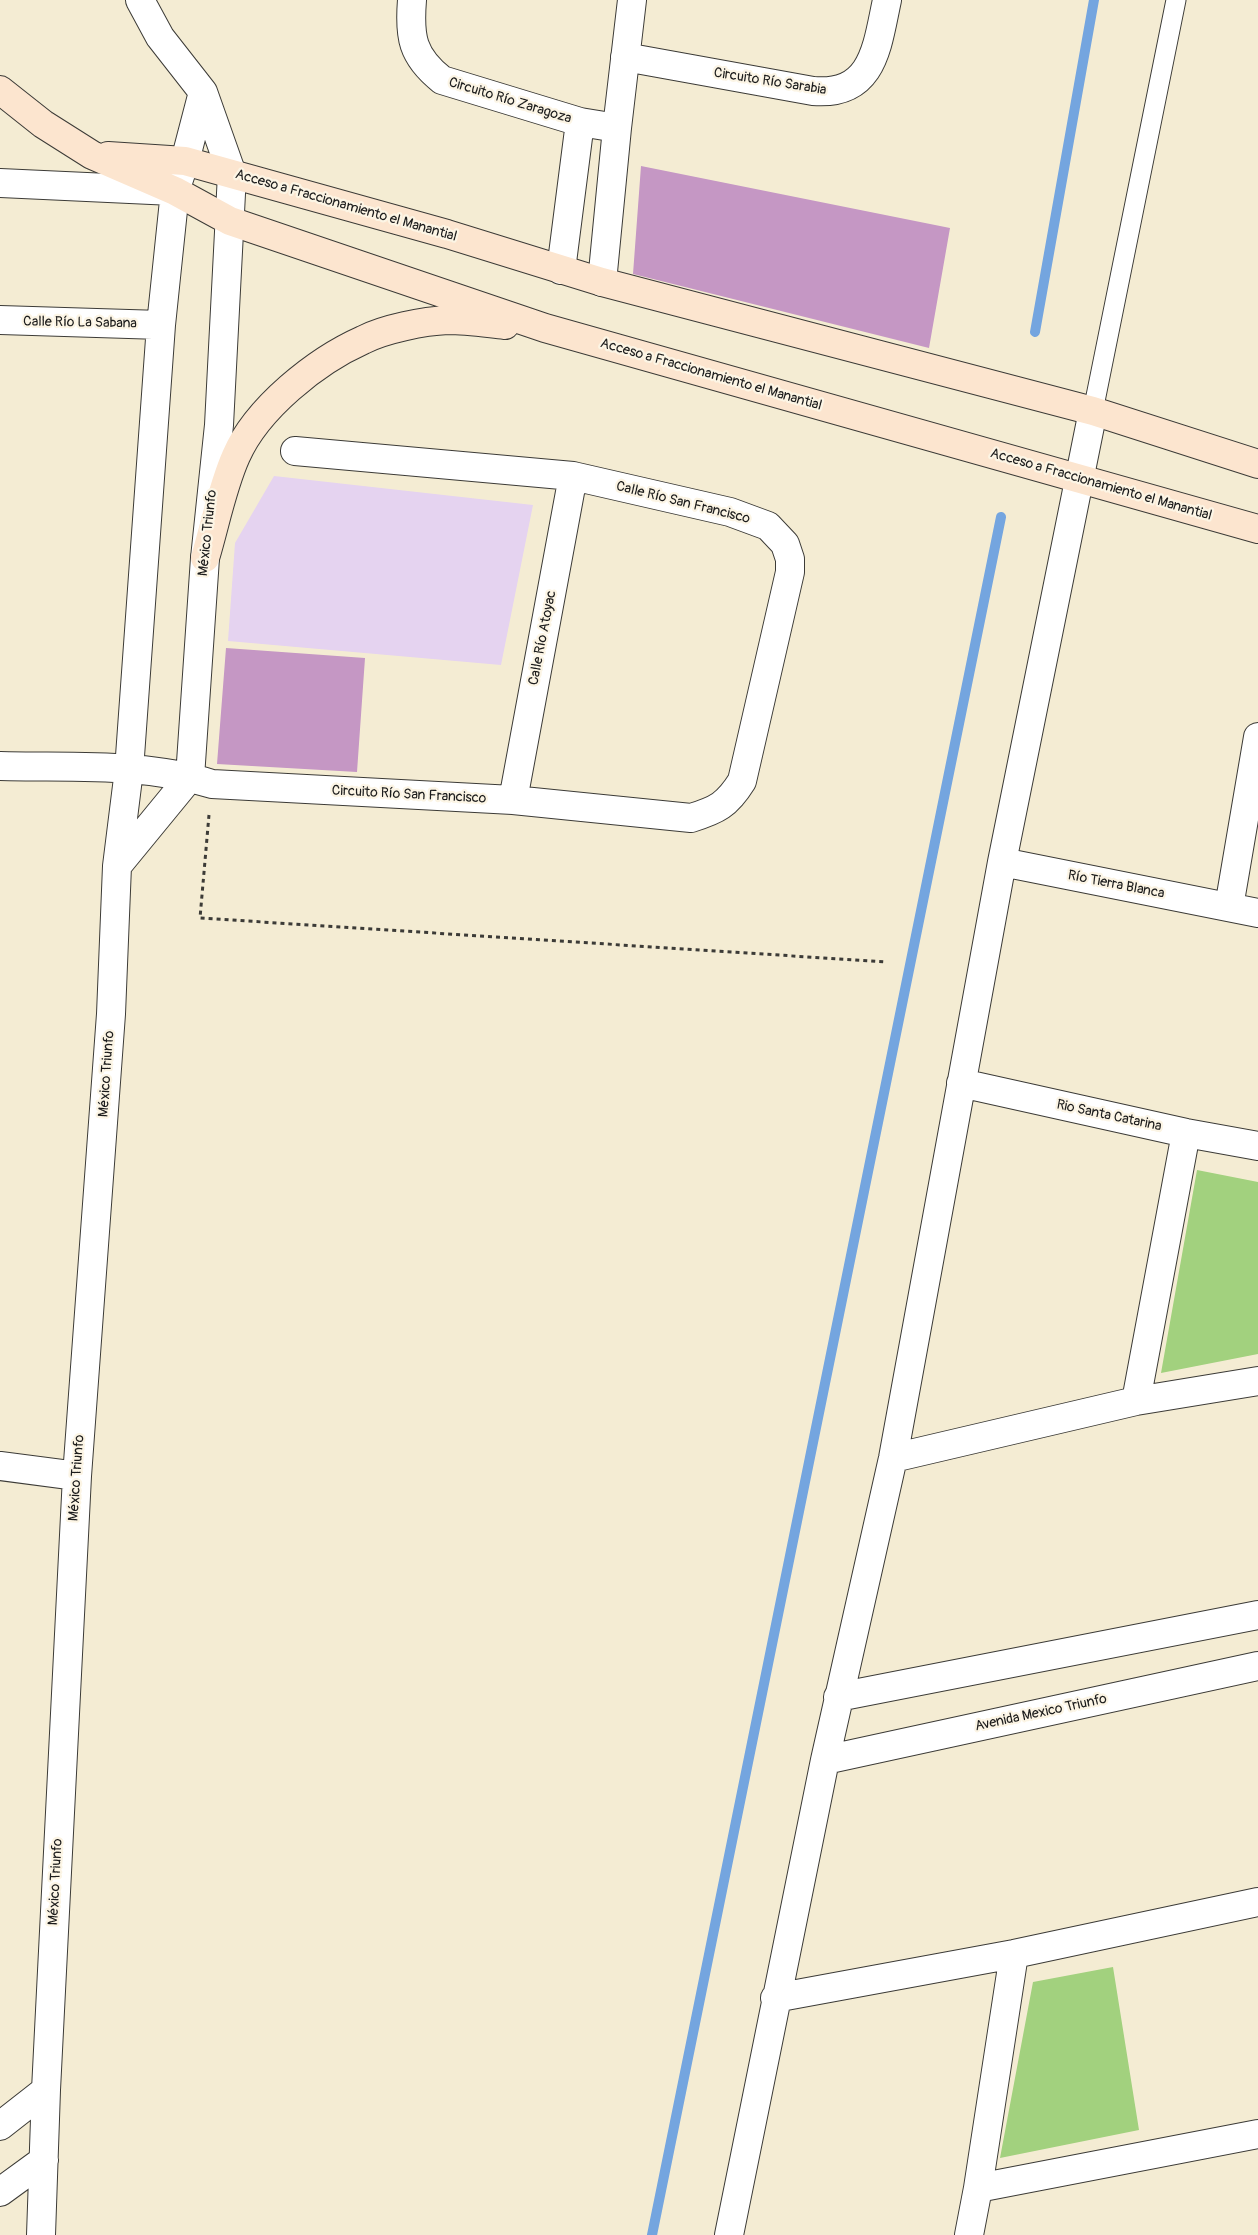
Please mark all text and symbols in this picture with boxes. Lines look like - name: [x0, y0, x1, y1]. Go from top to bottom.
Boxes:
- street label: Circuito Río Sarabia: [713, 65, 827, 99]
- street label: Circuito Río Zaragoza: [447, 74, 573, 128]
- street label: Acceso a Fraccionamiento el Manantial: [233, 166, 459, 246]
- street label: Calle Río La Sabana: [23, 314, 137, 332]
- street label: Acceso a Fraccionamiento el Manantial: [598, 335, 824, 415]
- street label: Acceso a Fraccionamiento el Manantial: [988, 445, 1214, 525]
- street label: Calle Río San Francisco: [614, 478, 752, 528]
- street label: México Triunfo: [195, 489, 221, 577]
- street label: Calle Río Atoyac: [526, 589, 560, 687]
- street label: Circuito Río San Francisco: [331, 783, 487, 807]
- street label: Río Tierra Blanca: [1066, 867, 1166, 903]
- street label: México Triunfo: [96, 1030, 118, 1118]
- street label: Rio Santa Catarina: [1055, 1097, 1163, 1135]
- street label: México Triunfo: [66, 1434, 88, 1522]
- street label: Avenida Mexico Triunfo: [974, 1691, 1108, 1735]
- street label: México Triunfo: [45, 1838, 67, 1926]

